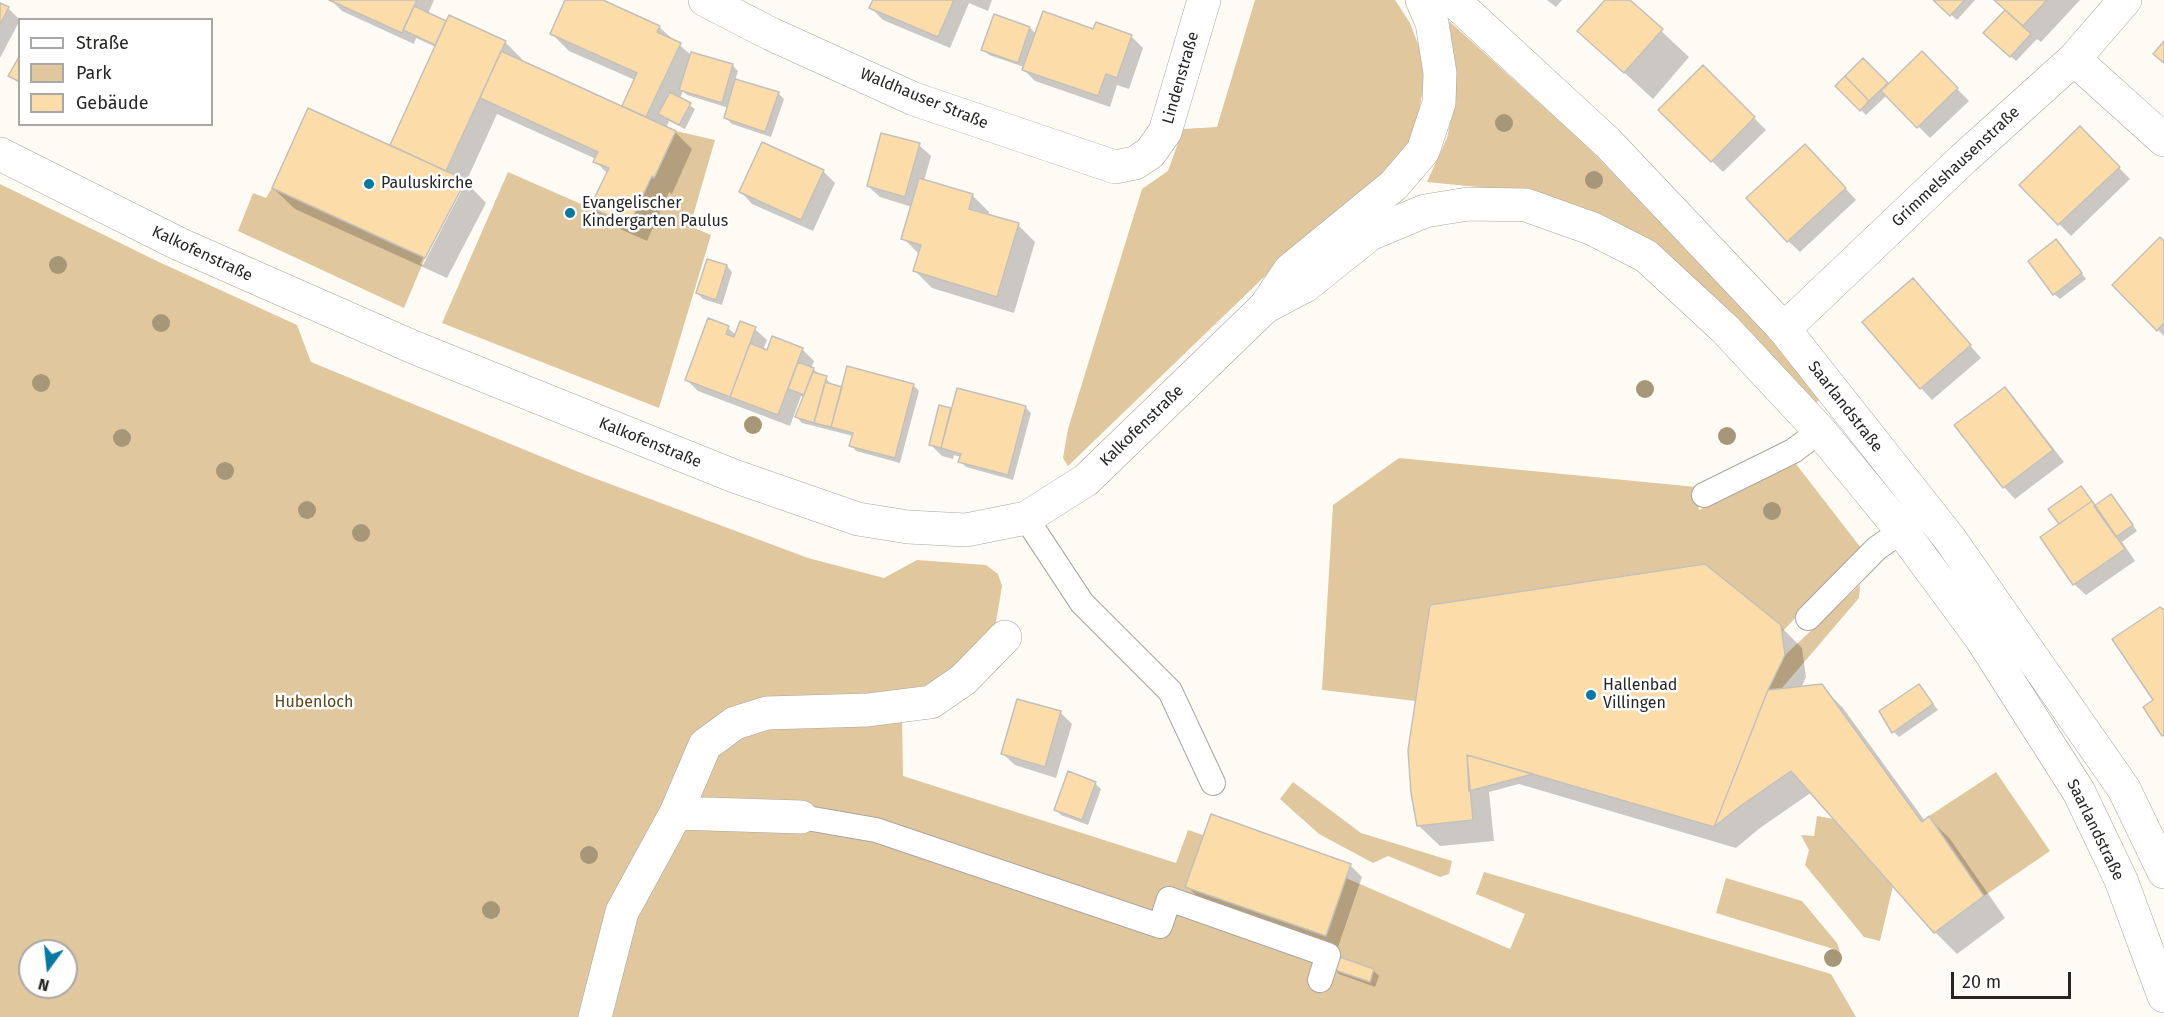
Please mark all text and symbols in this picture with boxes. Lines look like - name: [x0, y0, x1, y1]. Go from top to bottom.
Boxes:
- legend: [18, 18, 213, 126]
- street label: Lindenstraße: [1159, 30, 1203, 126]
- text: Straße: [76, 32, 129, 54]
- text: Park: [76, 62, 111, 84]
- street label: Waldhauser Straße: [857, 65, 991, 133]
- text: Gebäude: [76, 92, 149, 114]
- street label: Grimmelshausenstraße: [1888, 103, 2024, 231]
- place label: Pauluskirche: [381, 174, 473, 194]
- marker: Pauluskirche: [362, 177, 376, 191]
- place label: Evangelischer Kindergarten Paulus: [582, 194, 728, 232]
- marker: Evangelischer Kindergarten Paulus: [563, 206, 577, 220]
- street label: Kalkofenstraße: [149, 222, 255, 286]
- street label: Saarlandstraße: [1803, 358, 1887, 456]
- street label: Kalkofenstraße: [1096, 381, 1188, 471]
- street label: Kalkofenstraße: [596, 414, 704, 472]
- place label: Hallenbad Villingen: [1603, 676, 1677, 714]
- marker: Hallenbad Villingen: [1584, 688, 1598, 702]
- park label: Hubenloch: [275, 693, 353, 713]
- street label: Saarlandstraße: [2062, 776, 2128, 884]
- north arrow: [18, 939, 78, 999]
- scale bar: [1954, 960, 2074, 998]
- text: 20 m: [1962, 971, 2001, 993]
- text: N: [36, 974, 51, 995]

